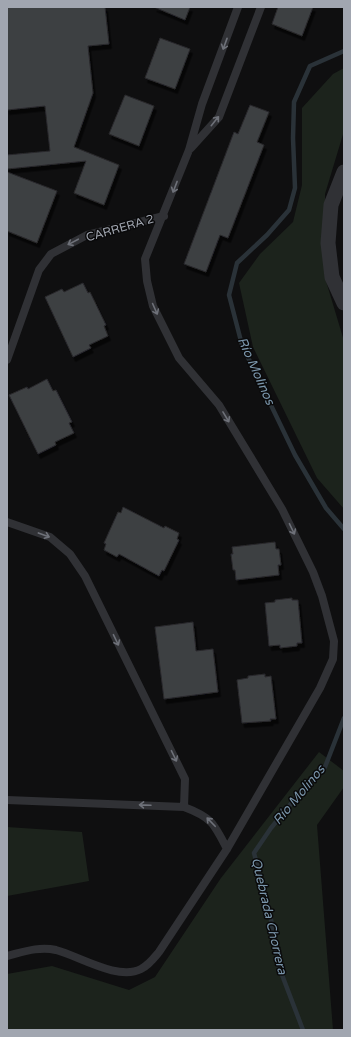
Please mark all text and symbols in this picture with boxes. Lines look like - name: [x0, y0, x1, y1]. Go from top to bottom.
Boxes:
- one-way arrow: [220, 37, 228, 49]
- one-way arrow: [210, 115, 219, 126]
- one-way arrow: [171, 180, 179, 192]
- street label: CARRERA 2: [84, 212, 156, 244]
- one-way arrow: [67, 239, 79, 247]
- one-way arrow: [152, 303, 159, 315]
- water label: Río Molinos: [234, 335, 278, 408]
- one-way arrow: [223, 411, 231, 423]
- one-way arrow: [289, 523, 296, 535]
- one-way arrow: [37, 531, 49, 539]
- one-way arrow: [113, 633, 120, 645]
- one-way arrow: [170, 750, 178, 762]
- water label: Río Molinos: [270, 761, 329, 828]
- one-way arrow: [139, 802, 152, 809]
- one-way arrow: [206, 817, 216, 827]
- water label: Quebrada Chorrera: [248, 856, 290, 977]

